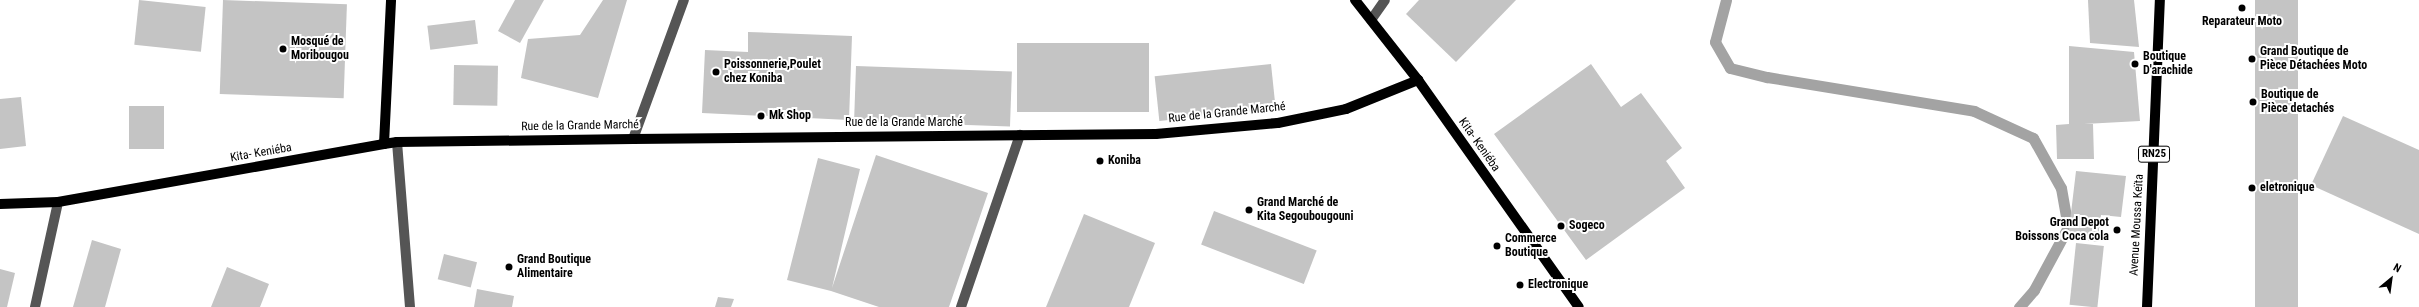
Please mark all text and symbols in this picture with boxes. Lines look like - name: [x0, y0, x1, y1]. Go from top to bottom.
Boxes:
- marker: Reparateur Moto: [2237, 3, 2247, 13]
- place label: Reparateur Moto: [2202, 15, 2282, 29]
- place label: Mosqué de Moribougou: [291, 35, 349, 63]
- marker: Mosqué de Moribougou: [278, 44, 288, 54]
- place label: Grand Boutique de Pièce Détachées Moto: [2260, 45, 2367, 73]
- place label: Boutique D'arachide: [2143, 50, 2193, 78]
- marker: Grand Boutique de Pièce Détachées Moto: [2247, 54, 2257, 64]
- place label: Poissonnerie,Poulet chez Koniba: [724, 58, 821, 86]
- marker: Boutique D'arachide: [2130, 59, 2140, 69]
- marker: Poissonnerie,Poulet chez Koniba: [711, 67, 721, 77]
- place label: Boutique de Pièce detachés: [2261, 88, 2334, 116]
- marker: Boutique de Pièce detachés: [2248, 97, 2258, 107]
- street label: Rue de la Grande Marché: [1168, 100, 1286, 126]
- place label: Mk Shop: [769, 109, 811, 123]
- marker: Mk Shop: [756, 111, 766, 121]
- street label: Kita- Keniéba: [1455, 115, 1503, 175]
- street label: Rue de la Grande Marché: [845, 116, 963, 130]
- street label: Rue de la Grande Marché: [521, 118, 639, 134]
- street label: Kita- Keniéba: [229, 141, 293, 165]
- road number: RN25: [2138, 145, 2170, 163]
- place label: Koniba: [1108, 154, 1141, 168]
- marker: Koniba: [1095, 156, 1105, 166]
- street label: Avenue Moussa Keïta: [2127, 174, 2147, 276]
- place label: eletronique: [2260, 181, 2314, 195]
- marker: eletronique: [2247, 183, 2257, 193]
- place label: Grand Marché de Kita Segoubougouni: [1257, 196, 1354, 224]
- marker: Grand Marché de Kita Segoubougouni: [1244, 205, 1254, 215]
- place label: Grand Depot Boissons Coca cola: [2015, 216, 2109, 244]
- place label: Sogeco: [1569, 219, 1605, 233]
- marker: Sogeco: [1556, 221, 1566, 231]
- marker: Grand Depot Boissons Coca cola: [2112, 225, 2122, 235]
- place label: Commerce Boutique: [1505, 232, 1556, 260]
- marker: Commerce Boutique: [1492, 241, 1502, 251]
- place label: Grand Boutique Alimentaire: [517, 253, 591, 281]
- north arrow: [2371, 259, 2411, 299]
- text: N: [2391, 261, 2403, 275]
- marker: Grand Boutique Alimentaire: [504, 262, 514, 272]
- place label: Electronique: [1528, 278, 1588, 292]
- marker: Electronique: [1515, 280, 1525, 290]

